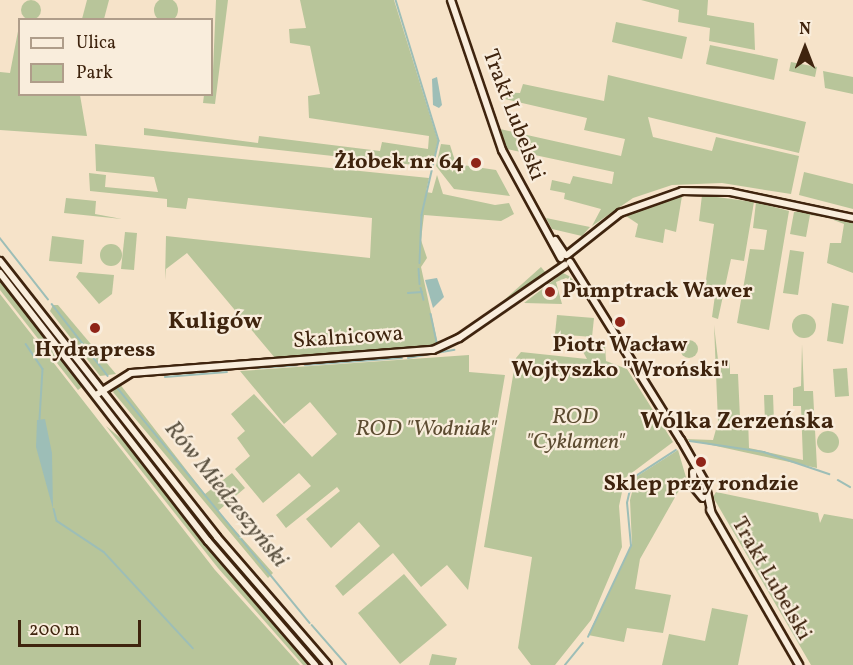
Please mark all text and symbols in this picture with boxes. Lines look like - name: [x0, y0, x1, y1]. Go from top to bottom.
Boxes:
- legend: [18, 18, 213, 96]
- north arrow: [775, 18, 835, 78]
- text: N: [799, 19, 811, 41]
- text: Ulica: [76, 31, 116, 56]
- street label: Trakt Lubelski: [476, 46, 550, 184]
- text: Park: [76, 61, 113, 86]
- place label: Żłobek nr 64: [334, 150, 464, 176]
- marker: Żłobek nr 64: [469, 156, 483, 170]
- place label: Pumptrack Wawer: [562, 279, 753, 305]
- marker: Pumptrack Wawer: [543, 285, 557, 299]
- district label: Kuligów: [168, 309, 262, 337]
- marker: Piotr Wacław Wojtyszko "Wroński": [613, 315, 627, 329]
- marker: Hydrapress: [88, 321, 102, 335]
- street label: Skalnicowa: [292, 321, 404, 355]
- place label: Piotr Wacław Wojtyszko "Wroński": [511, 332, 729, 384]
- place label: Hydrapress: [35, 338, 155, 364]
- park label: ROD "Cyklamen": [525, 404, 625, 456]
- district label: Wólka Zerzeńska: [640, 409, 834, 437]
- water label: Rów Miedzeszyński: [157, 416, 293, 574]
- park label: ROD "Wodniak": [356, 417, 496, 443]
- marker: Sklep przy rondzie: [694, 455, 708, 469]
- place label: Sklep przy rondzie: [603, 472, 799, 498]
- street label: Trakt Lubelski: [725, 513, 817, 645]
- scale bar: [21, 608, 144, 646]
- text: 200 m: [29, 618, 80, 643]

